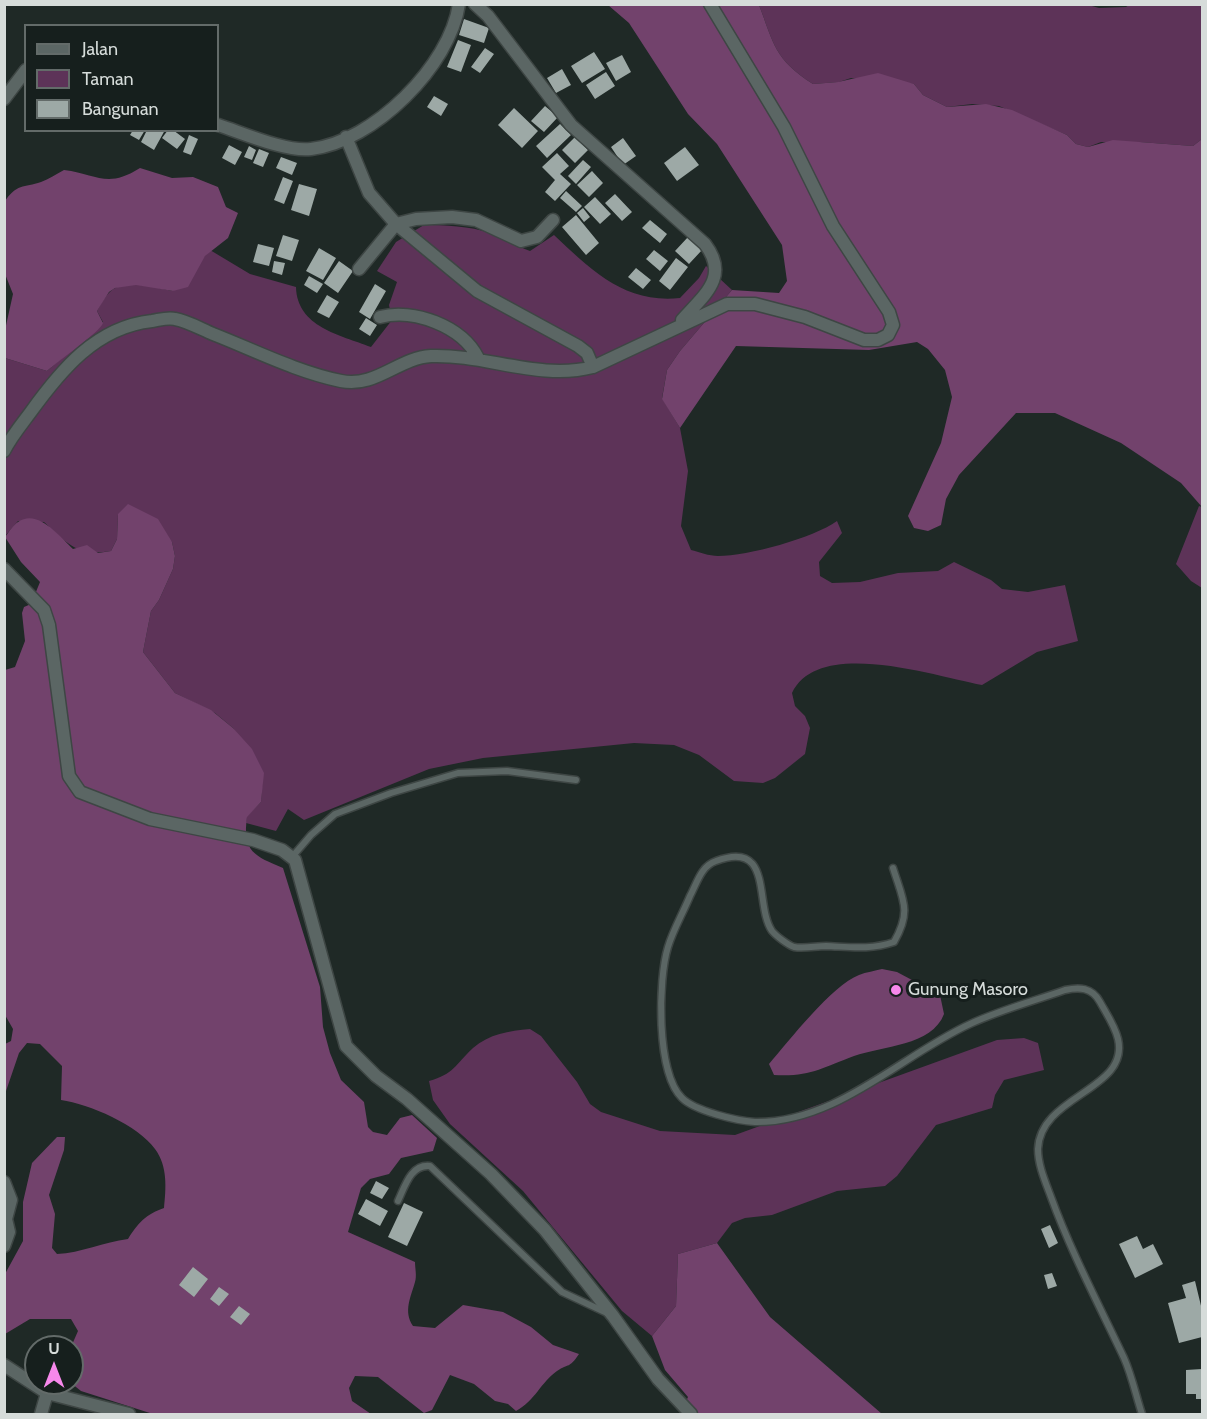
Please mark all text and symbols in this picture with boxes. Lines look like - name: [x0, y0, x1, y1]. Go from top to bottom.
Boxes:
- legend: [24, 24, 219, 132]
- text: Jalan: [82, 38, 118, 60]
- text: Taman: [82, 68, 134, 90]
- text: Bangunan: [82, 98, 159, 120]
- place label: Gunung Masoro: [908, 979, 1028, 1001]
- marker: Gunung Masoro: [889, 983, 903, 997]
- north arrow: [24, 1335, 84, 1395]
- text: U: [48, 1339, 60, 1358]

